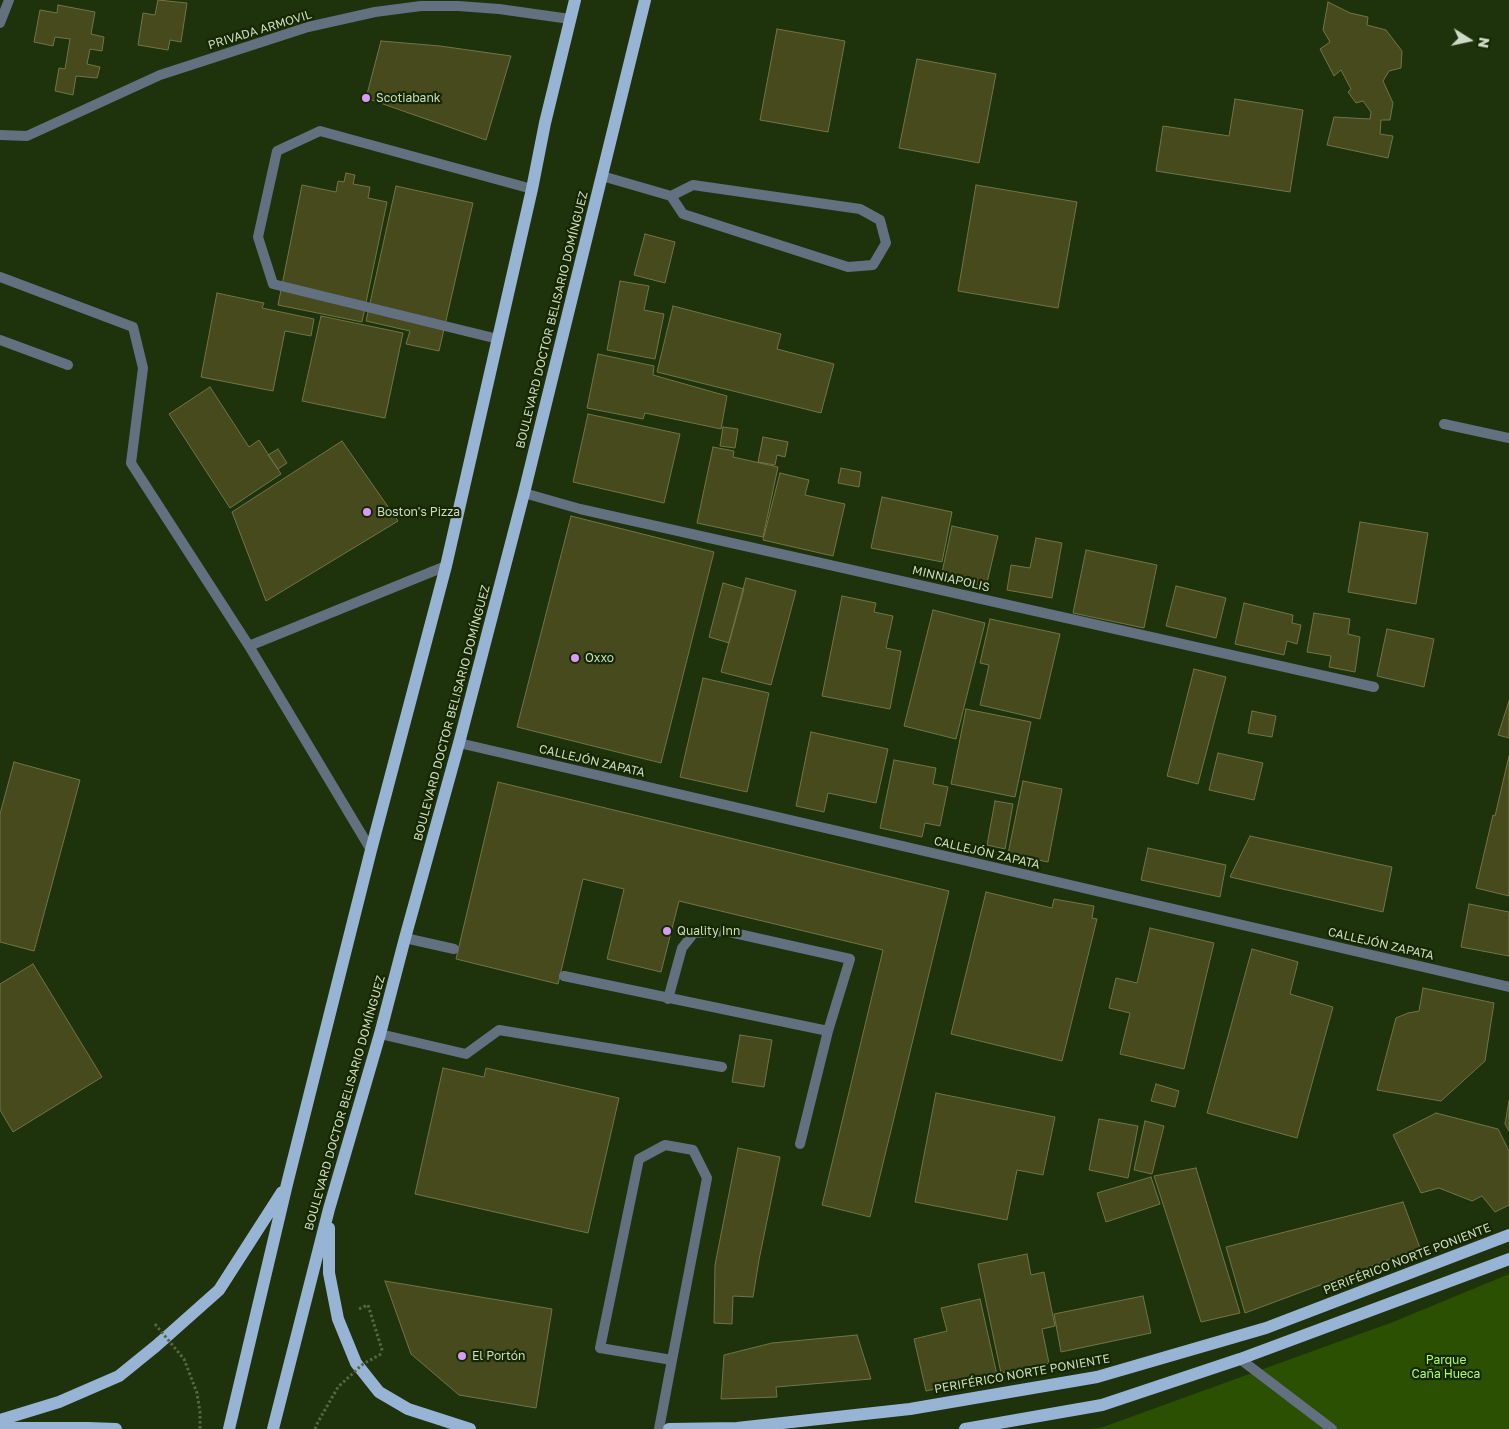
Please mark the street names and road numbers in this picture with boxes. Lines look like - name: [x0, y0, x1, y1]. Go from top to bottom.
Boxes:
- street label: PRIVADA ARMOVIL: [206, 7, 314, 53]
- street label: BOULEVARD DOCTOR BELISARIO DOMÍNGUEZ: [513, 190, 591, 450]
- street label: MINNIAPOLIS: [911, 563, 991, 595]
- street label: BOULEVARD DOCTOR BELISARIO DOMÍNGUEZ: [411, 583, 493, 843]
- street label: CALLEJÓN ZAPATA: [538, 742, 646, 780]
- street label: CALLEJÓN ZAPATA: [933, 834, 1041, 872]
- street label: CALLEJÓN ZAPATA: [1327, 925, 1435, 963]
- street label: BOULEVARD DOCTOR BELISARIO DOMÍNGUEZ: [302, 974, 388, 1232]
- street label: PERIFÉRICO NORTE PONIENTE: [1321, 1220, 1493, 1298]
- street label: PERIFÉRICO NORTE PONIENTE: [933, 1351, 1111, 1397]

